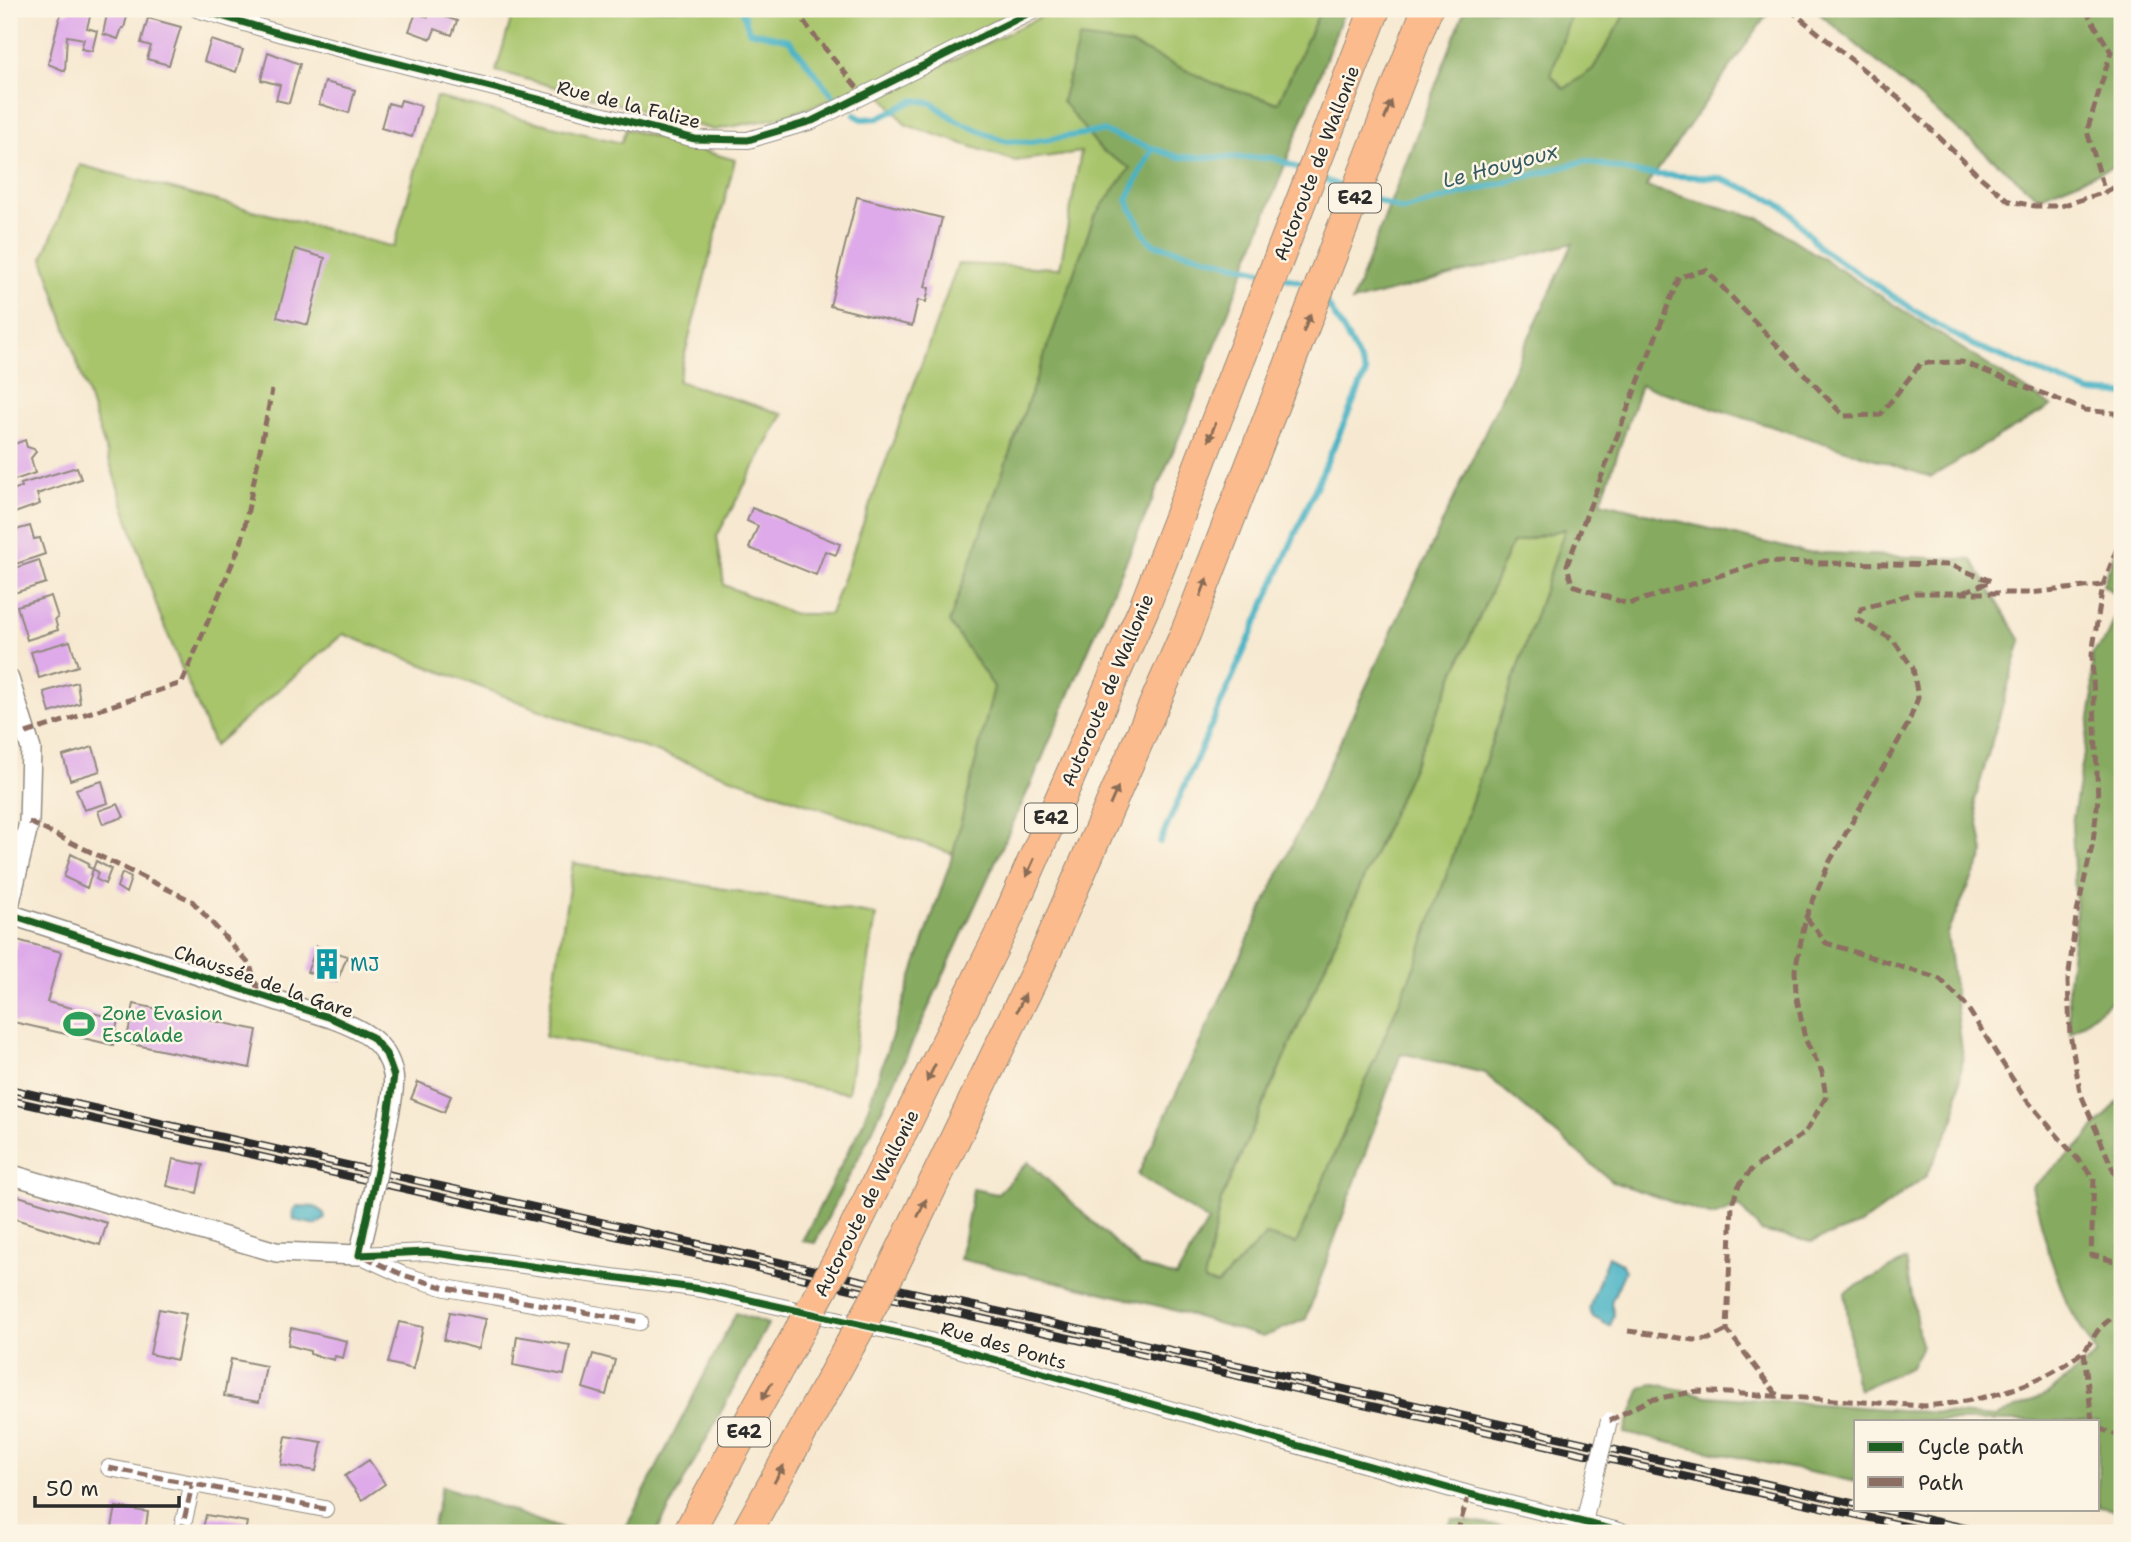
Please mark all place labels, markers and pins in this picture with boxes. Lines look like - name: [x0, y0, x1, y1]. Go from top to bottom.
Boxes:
- building icon: MJ: [310, 947, 344, 981]
- place label: MJ: [350, 952, 379, 977]
- place label: Zone Evasion Escalade: [102, 1001, 223, 1048]
- sports icon: Zone Evasion Escalade: [62, 1007, 96, 1041]

